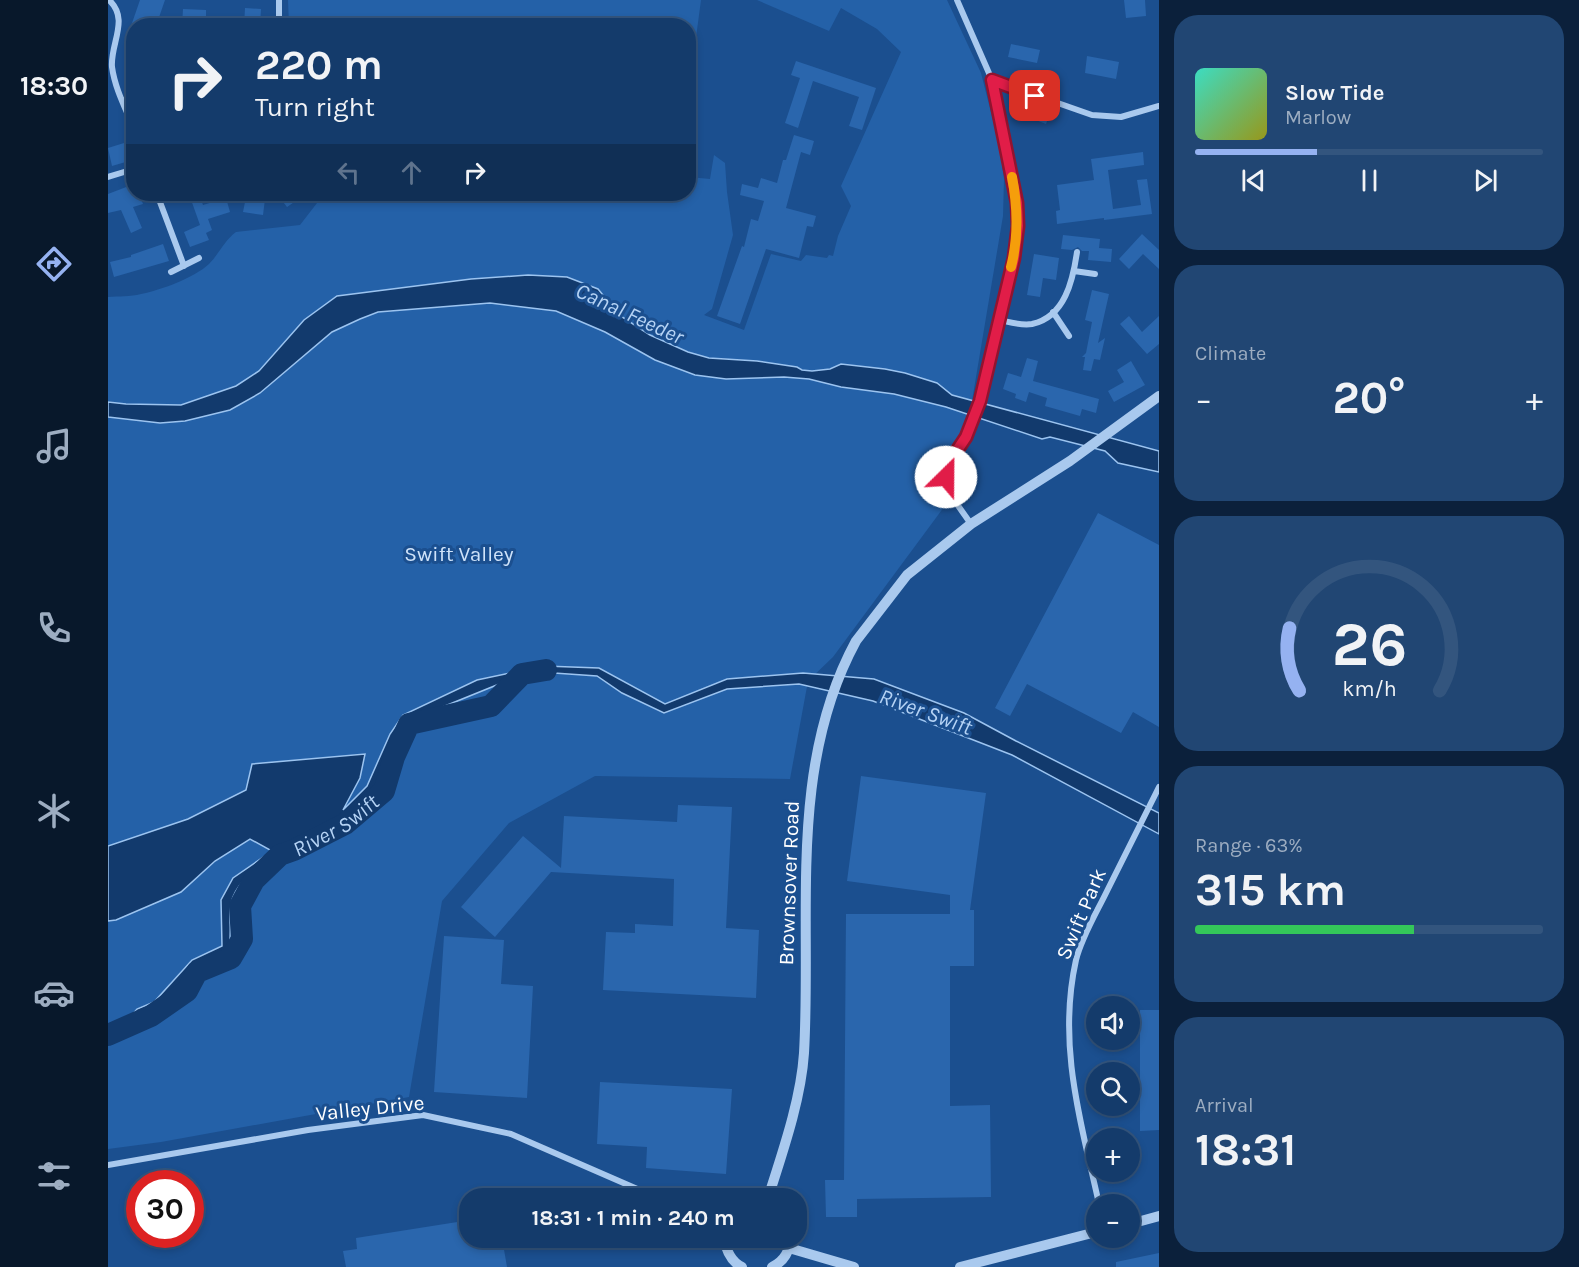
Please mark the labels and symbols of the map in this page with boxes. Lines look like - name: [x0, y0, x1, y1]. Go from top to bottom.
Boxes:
- pin: [1009, 70, 1060, 121]
- water label: Canal Feeder: [571, 278, 689, 351]
- position arrow: [914, 445, 978, 509]
- park label: Swift Valley: [404, 542, 514, 566]
- water label: River Swift: [876, 683, 976, 741]
- water label: River Swift: [288, 789, 385, 863]
- street label: Brownsover Road: [774, 800, 804, 966]
- street label: Swift Park: [1051, 865, 1111, 963]
- street label: Valley Drive: [315, 1090, 425, 1126]
- speed limit sign: 30: [126, 1170, 204, 1248]

